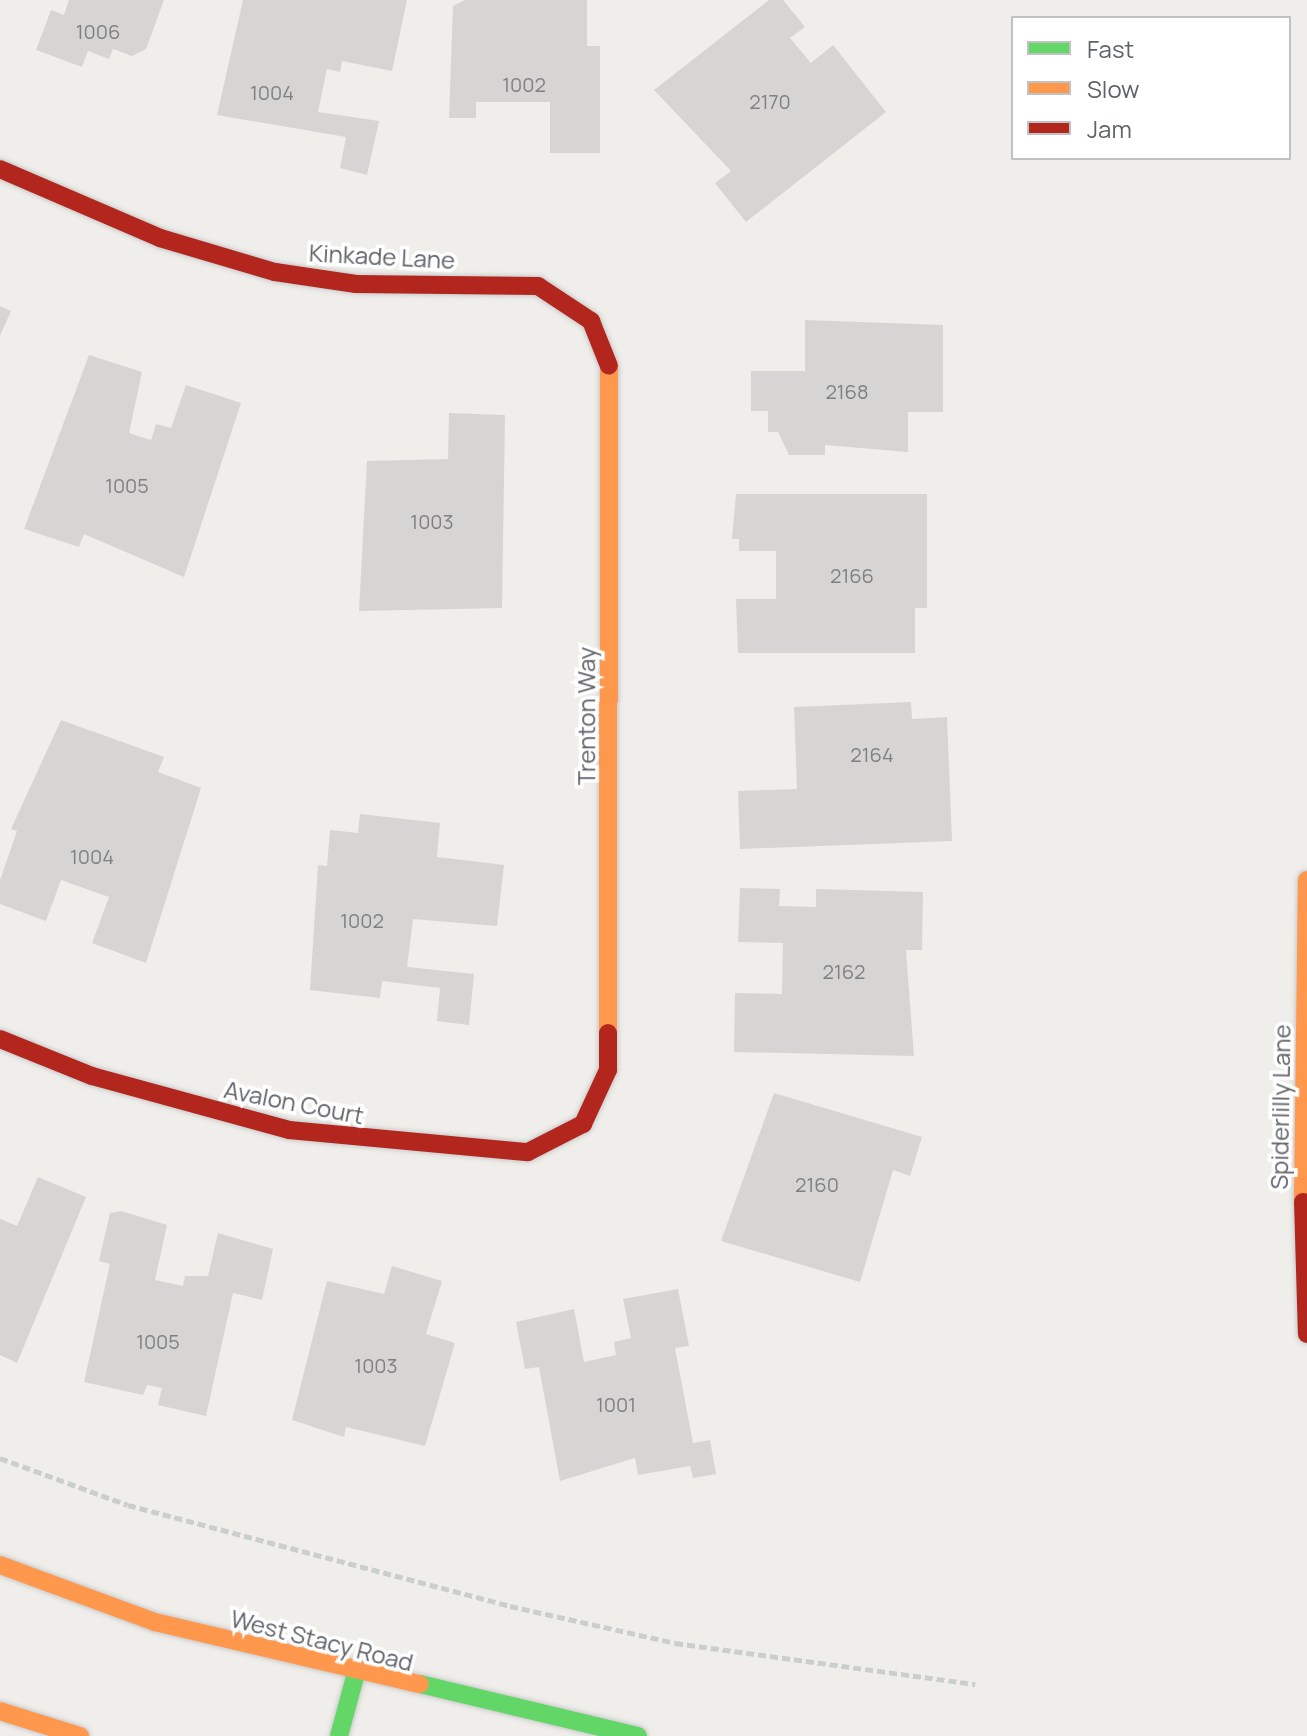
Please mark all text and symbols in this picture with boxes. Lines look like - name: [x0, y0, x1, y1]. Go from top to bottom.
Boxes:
- legend: [1011, 16, 1291, 160]
- house number: 1006: [76, 19, 120, 43]
- text: Fast: [1087, 32, 1134, 65]
- house number: 1002: [502, 72, 546, 96]
- text: Slow: [1087, 72, 1140, 105]
- house number: 1004: [250, 80, 294, 104]
- house number: 2170: [749, 89, 791, 113]
- text: Jam: [1087, 112, 1132, 145]
- street label: Kinkade Lane: [308, 238, 456, 274]
- house number: 2168: [825, 379, 869, 403]
- house number: 1005: [105, 473, 149, 497]
- house number: 1003: [410, 509, 454, 533]
- house number: 2166: [830, 563, 874, 587]
- street label: Trenton Way: [572, 647, 600, 785]
- house number: 2164: [850, 742, 894, 766]
- house number: 1004: [70, 844, 114, 868]
- house number: 1002: [340, 908, 384, 932]
- house number: 2162: [822, 959, 866, 983]
- street label: Spiderlilly Lane: [1264, 1024, 1296, 1190]
- street label: Avalon Court: [222, 1074, 366, 1130]
- house number: 2160: [795, 1172, 839, 1196]
- house number: 1005: [136, 1329, 180, 1353]
- house number: 1003: [354, 1353, 398, 1377]
- house number: 1001: [596, 1392, 636, 1416]
- street label: West Stacy Road: [228, 1603, 416, 1677]

